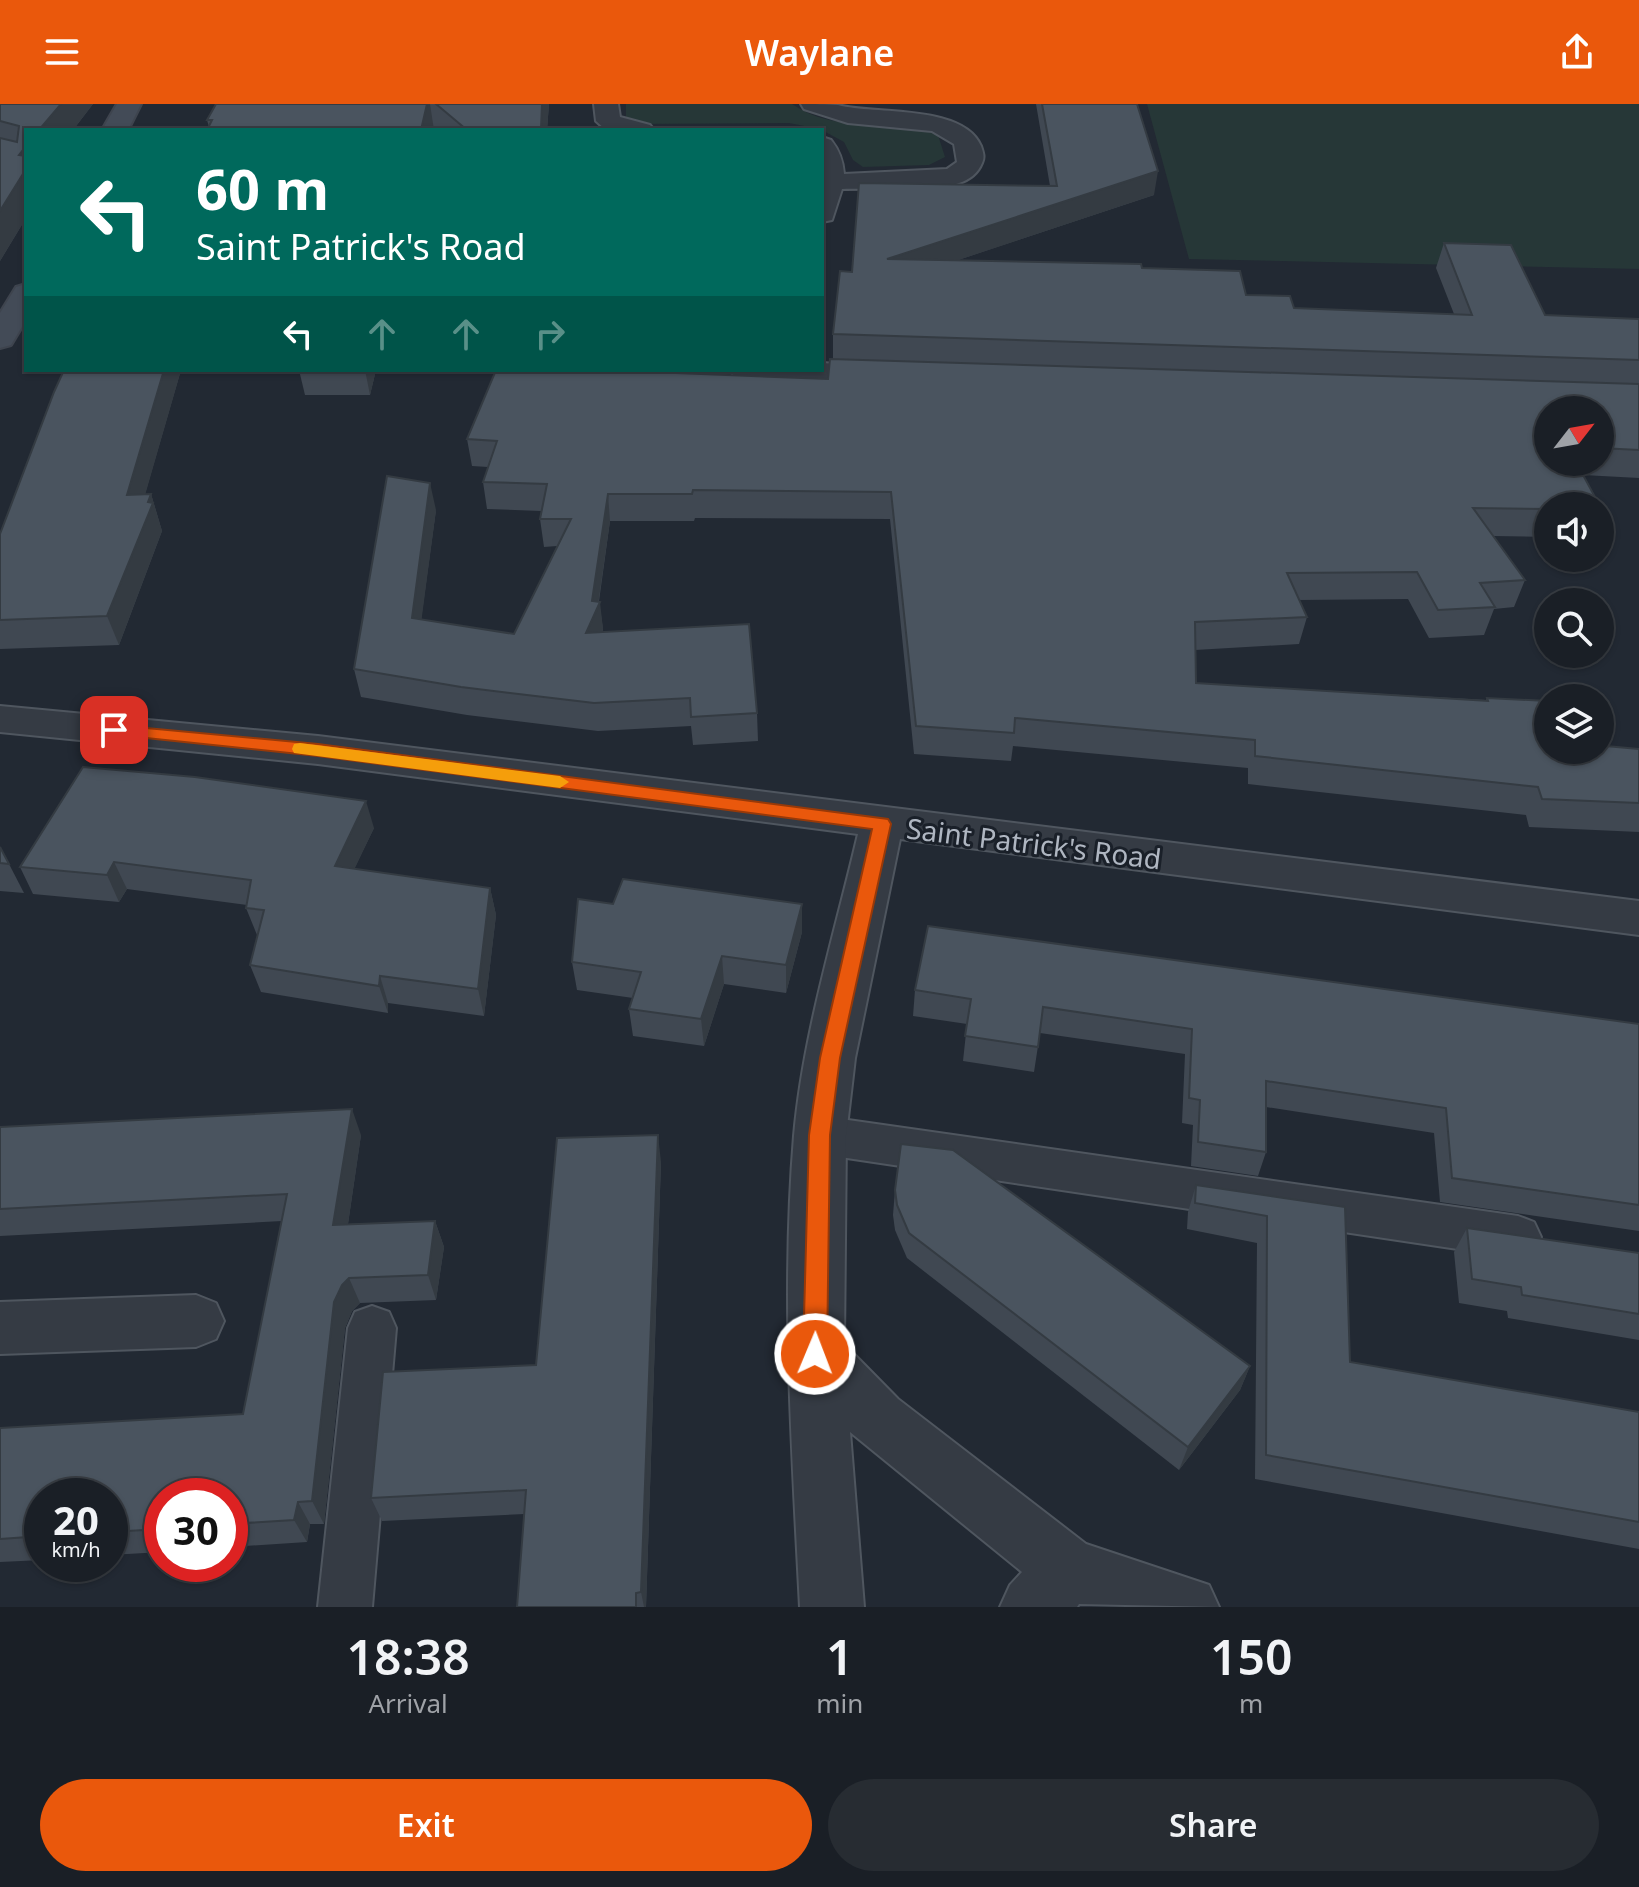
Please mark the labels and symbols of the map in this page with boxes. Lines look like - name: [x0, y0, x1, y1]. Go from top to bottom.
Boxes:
- north arrow: [1534, 396, 1614, 476]
- pin: [80, 696, 148, 764]
- street label: Saint Patrick's Road: [904, 809, 1164, 877]
- position arrow: [773, 1312, 857, 1396]
- speed limit sign: 30: [144, 1478, 248, 1582]

